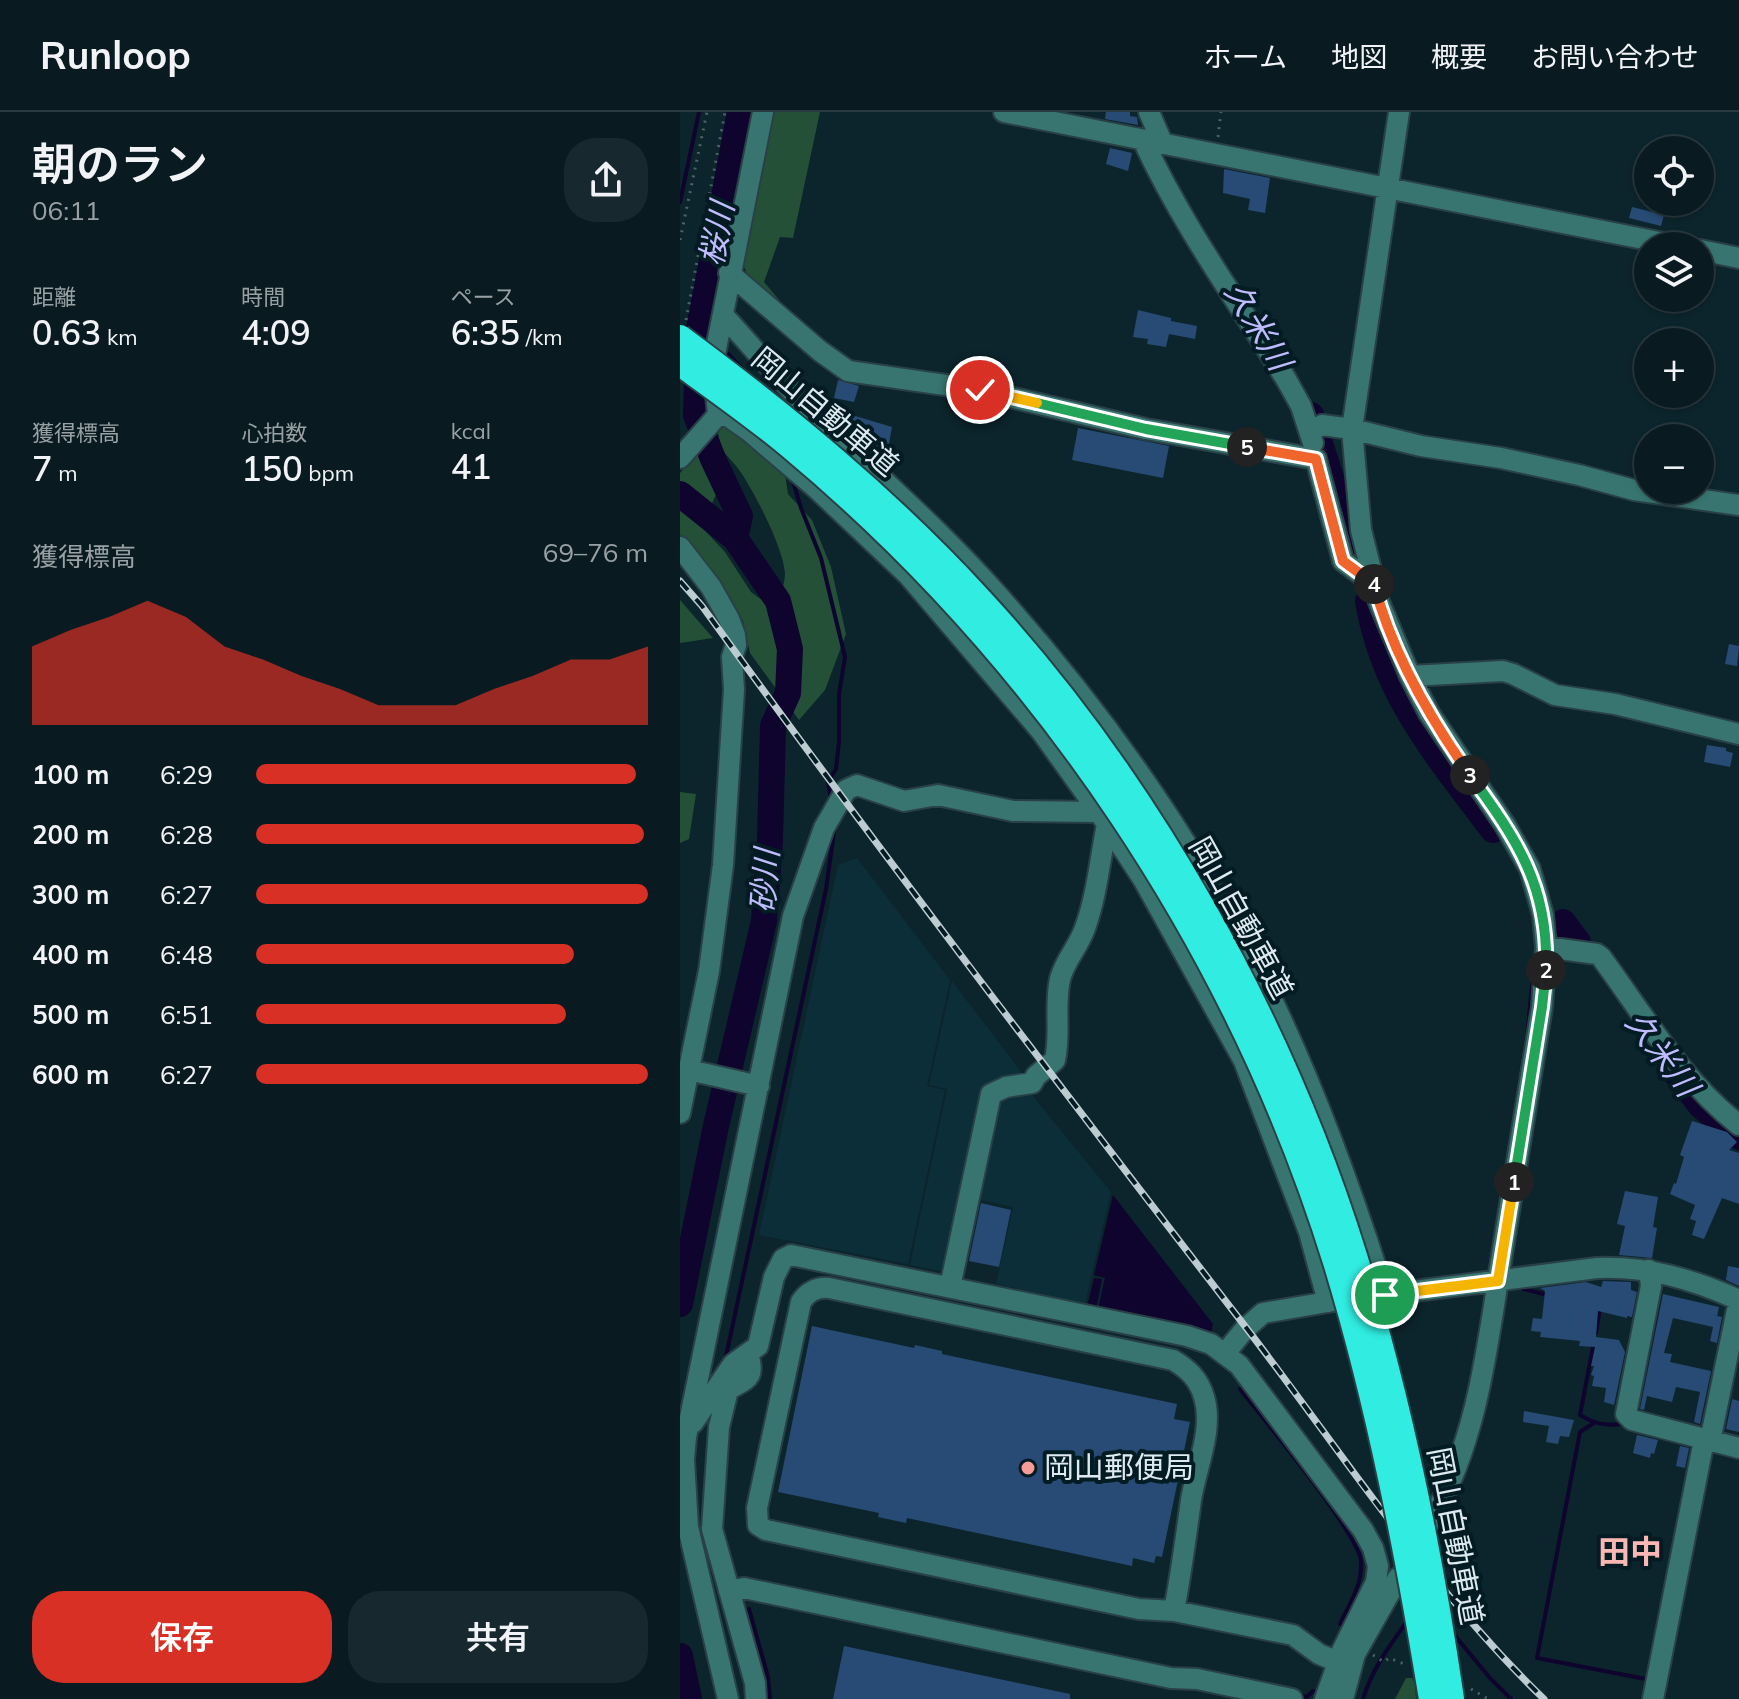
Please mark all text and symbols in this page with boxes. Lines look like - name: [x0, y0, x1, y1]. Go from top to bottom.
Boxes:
- text: Runloop: [40, 31, 191, 79]
- text: ホーム: [1204, 39, 1287, 74]
- text: 地図: [1331, 39, 1387, 74]
- text: 概要: [1431, 39, 1487, 74]
- text: お問い合わせ: [1531, 39, 1699, 74]
- text: 朝のラン: [32, 136, 208, 191]
- map controls: [1634, 136, 1714, 504]
- button: locate: [1634, 136, 1714, 216]
- button: share: [564, 138, 648, 222]
- text: 06:11: [32, 194, 100, 227]
- water label: 桜川: [690, 196, 742, 269]
- button: layers: [1634, 232, 1714, 312]
- water label: 久米川: [1217, 274, 1302, 379]
- text: 距離: [32, 283, 76, 311]
- text: 時間: [241, 283, 285, 311]
- text: ペース: [451, 283, 516, 311]
- text: 0.63: [32, 311, 101, 354]
- text: 4:09: [241, 311, 311, 354]
- text: 6:35: [451, 311, 520, 354]
- text: km: [101, 323, 138, 351]
- text: /km: [520, 323, 563, 351]
- button: +: [1634, 328, 1714, 408]
- street label: 岡山自動車道: [744, 339, 907, 484]
- pin: [946, 356, 1014, 424]
- icon: check: [958, 368, 1002, 412]
- text: kcal: [451, 417, 491, 445]
- text: 獲得標高: [32, 419, 120, 447]
- text: 心拍数: [241, 419, 307, 447]
- button: −: [1634, 424, 1714, 504]
- pin: 5: [1227, 427, 1267, 467]
- text: 5: [1240, 433, 1254, 461]
- text: 41: [451, 445, 491, 488]
- text: 7: [32, 447, 52, 490]
- text: 150: [241, 447, 303, 490]
- text: m: [52, 459, 77, 487]
- text: bpm: [303, 459, 354, 487]
- text: 69–76 m: [543, 536, 648, 569]
- text: 獲得標高: [32, 540, 136, 573]
- pin: 4: [1354, 564, 1394, 604]
- text: 4: [1367, 570, 1381, 598]
- pin: 3: [1450, 755, 1490, 795]
- text: 100 m: [32, 758, 109, 791]
- text: 6:29: [160, 758, 213, 791]
- text: 3: [1463, 761, 1477, 789]
- text: 200 m: [32, 818, 109, 851]
- text: 6:28: [160, 818, 213, 851]
- street label: 岡山自動車道: [1182, 830, 1302, 1005]
- water label: 砂川: [742, 845, 786, 914]
- text: 300 m: [32, 878, 109, 911]
- text: 6:27: [160, 878, 213, 911]
- text: 400 m: [32, 938, 109, 971]
- text: 6:48: [160, 938, 213, 971]
- pin: 2: [1526, 950, 1566, 990]
- text: 2: [1539, 956, 1553, 984]
- text: 500 m: [32, 998, 109, 1031]
- text: 6:51: [160, 998, 213, 1031]
- water label: 久米川: [1618, 1003, 1709, 1106]
- text: 600 m: [32, 1058, 109, 1091]
- text: 6:27: [160, 1058, 213, 1091]
- pin: 1: [1494, 1162, 1534, 1202]
- text: 1: [1507, 1168, 1521, 1196]
- pin: [1351, 1261, 1419, 1329]
- icon: arrive: [1363, 1273, 1407, 1317]
- street label: 岡山自動車道: [1420, 1444, 1492, 1628]
- place label: 岡山郵便局: [1044, 1448, 1194, 1486]
- marker: 岡山郵便局: [1019, 1459, 1037, 1477]
- district label: 田中: [1598, 1531, 1662, 1571]
- button: 保存: [32, 1591, 332, 1683]
- button: 共有: [348, 1591, 648, 1683]

